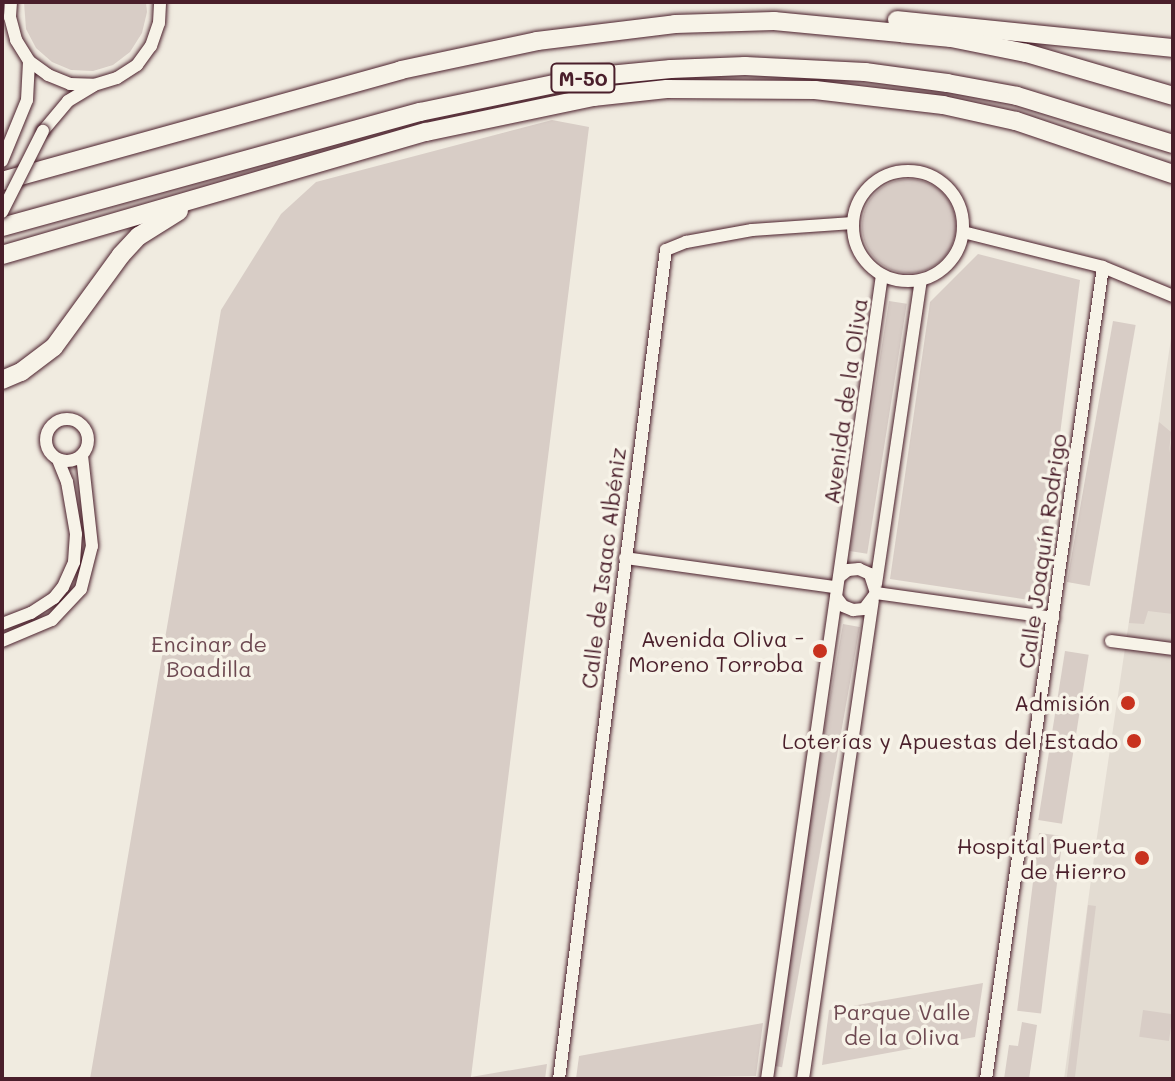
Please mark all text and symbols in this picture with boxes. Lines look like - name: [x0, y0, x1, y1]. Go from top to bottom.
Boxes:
- road number: M-50: [549, 62, 617, 94]
- street label: Avenida de la Oliva: [817, 296, 873, 506]
- street label: Calle Joaquín Rodrigo: [1012, 432, 1072, 670]
- street label: Calle de Isaac Albéniz: [575, 446, 631, 690]
- place label: Avenida Oliva - Moreno Torroba: [628, 625, 804, 676]
- park label: Encinar de Boadilla: [151, 630, 267, 682]
- marker: Avenida Oliva - Moreno Torroba: [811, 642, 829, 660]
- place label: Admisión: [1014, 690, 1110, 716]
- marker: Admisión: [1117, 692, 1139, 714]
- place label: Loterías y Apuestas del Estado: [782, 728, 1118, 754]
- marker: Loterías y Apuestas del Estado: [1125, 732, 1143, 750]
- place label: Hospital Puerta de Hierro: [957, 832, 1126, 884]
- marker: Hospital Puerta de Hierro: [1133, 849, 1151, 867]
- park label: Parque Valle de la Oliva: [833, 998, 971, 1050]

